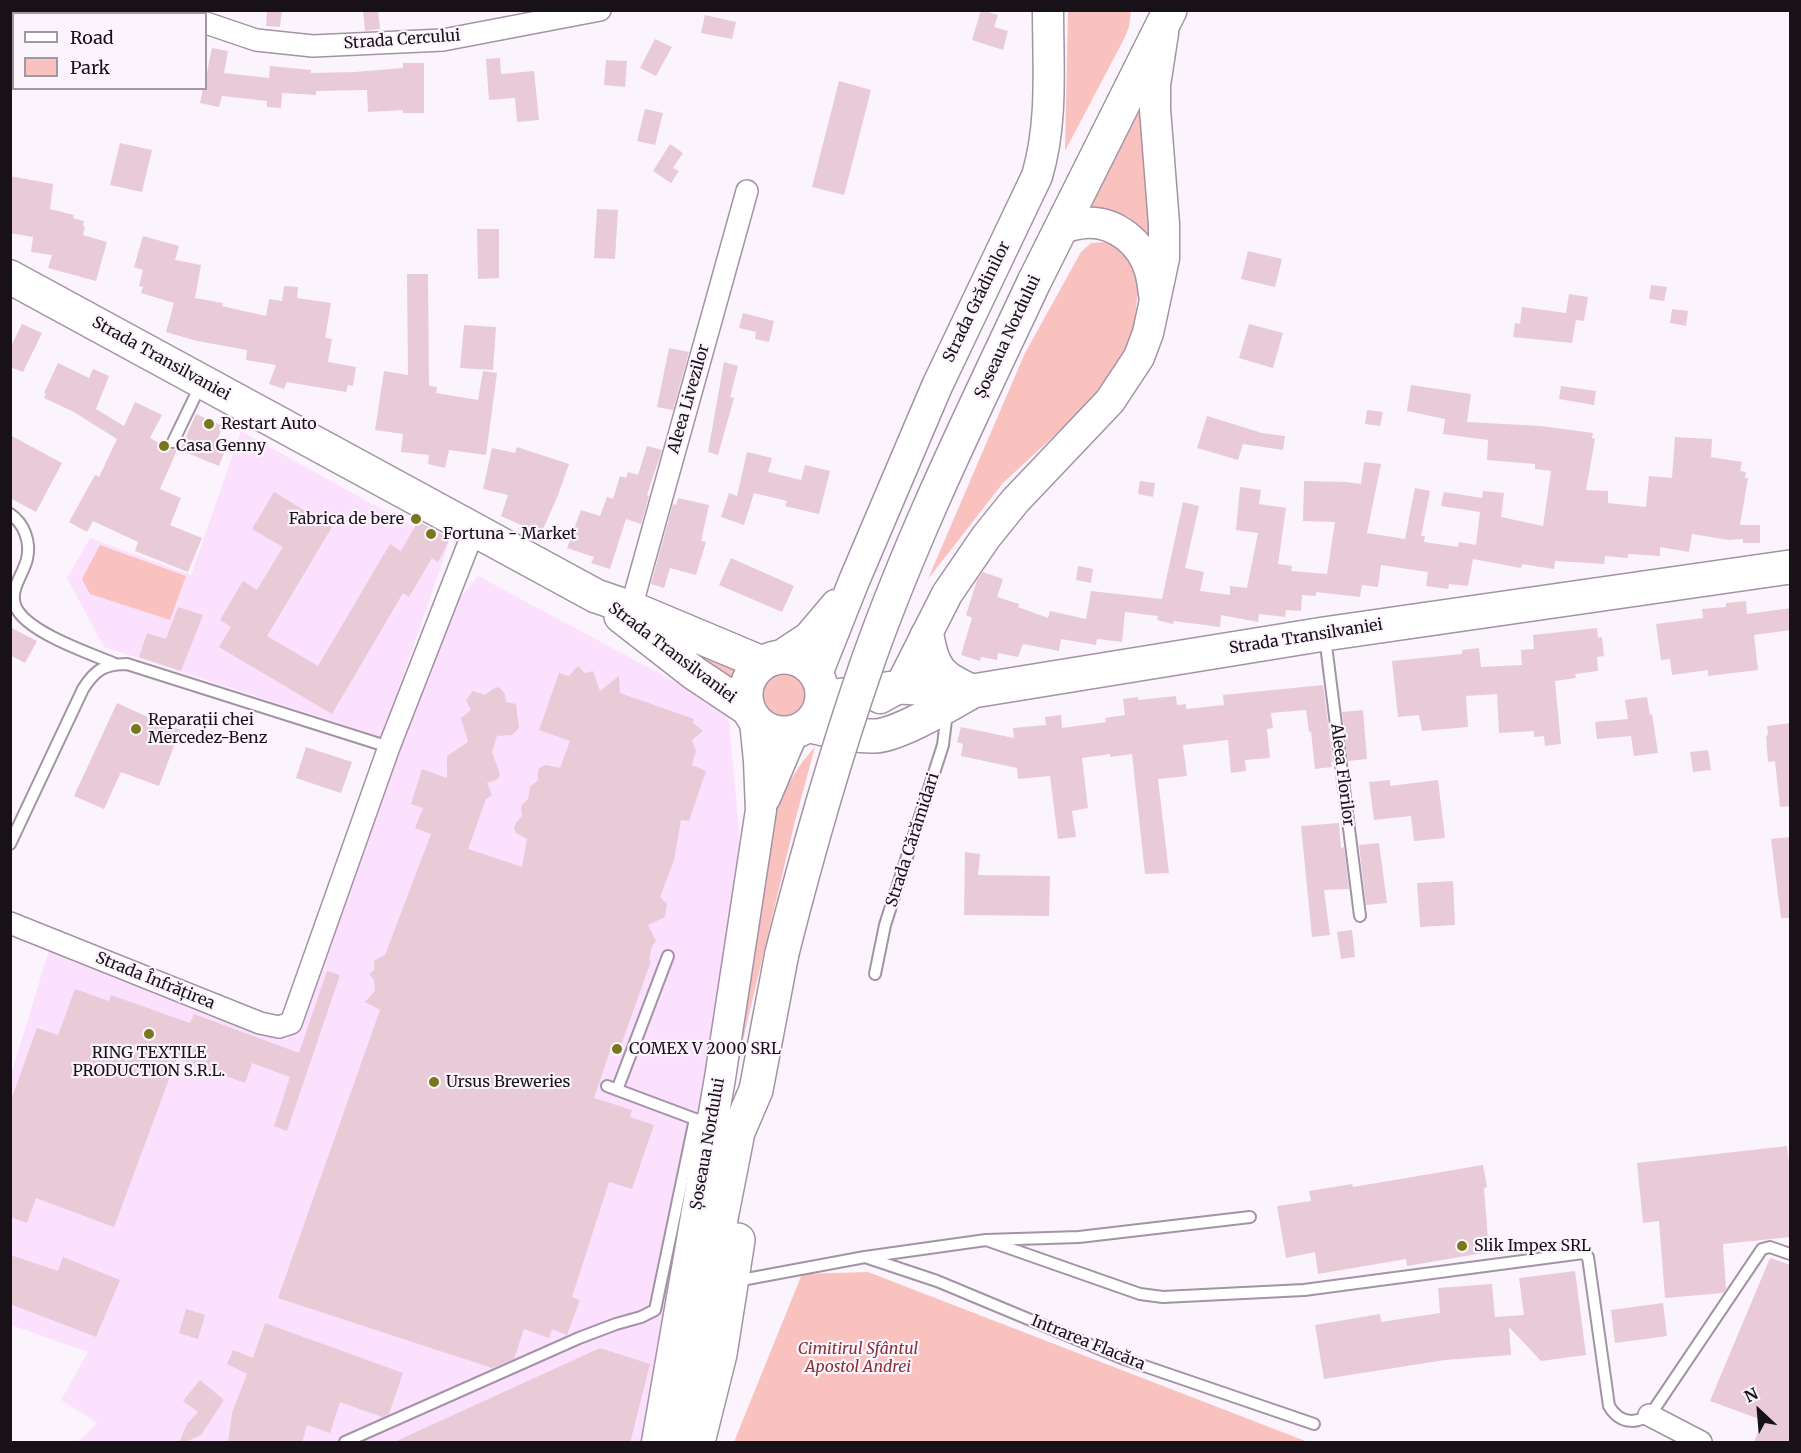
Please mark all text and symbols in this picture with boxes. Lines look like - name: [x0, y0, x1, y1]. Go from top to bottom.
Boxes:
- legend: [12, 12, 207, 90]
- text: Road: [70, 26, 114, 49]
- street label: Strada Cercului: [343, 26, 461, 54]
- text: Park: [70, 56, 110, 79]
- street label: Strada Grădinilor: [939, 238, 1015, 366]
- street label: Șoseaua Nordului: [971, 272, 1045, 402]
- street label: Strada Transilvaniei: [88, 313, 234, 405]
- street label: Aleea Livezilor: [664, 342, 714, 456]
- place label: Restart Auto: [221, 414, 317, 434]
- marker: Restart Auto: [202, 417, 216, 431]
- place label: Casa Genny: [176, 436, 266, 456]
- marker: Casa Genny: [157, 439, 171, 453]
- place label: Fabrica de bere: [289, 509, 404, 529]
- marker: Fabrica de bere: [409, 512, 423, 526]
- place label: Fortuna - Market: [443, 524, 577, 544]
- marker: Fortuna - Market: [424, 527, 438, 541]
- street label: Strada Transilvaniei: [604, 599, 740, 707]
- street label: Strada Transilvaniei: [1228, 615, 1384, 659]
- place label: Reparații chei Mercedez-Benz: [148, 710, 267, 748]
- marker: Reparații chei Mercedez-Benz: [129, 722, 143, 736]
- street label: Aleea Florilor: [1326, 722, 1358, 828]
- street label: Strada Cărămidari: [882, 770, 944, 910]
- street label: Strada Înfrățirea: [93, 948, 217, 1014]
- marker: RING TEXTILE PRODUCTION S.R.L.: [142, 1027, 156, 1041]
- place label: COMEX V 2000 SRL: [629, 1039, 781, 1059]
- marker: COMEX V 2000 SRL: [610, 1042, 624, 1056]
- place label: RING TEXTILE PRODUCTION S.R.L.: [73, 1043, 225, 1081]
- place label: Ursus Breweries: [446, 1072, 570, 1092]
- marker: Ursus Breweries: [427, 1075, 441, 1089]
- street label: Șoseaua Nordului: [687, 1076, 729, 1212]
- place label: Slik Impex SRL: [1474, 1236, 1591, 1256]
- marker: Slik Impex SRL: [1455, 1239, 1469, 1253]
- street label: Intrarea Flacăra: [1028, 1311, 1148, 1375]
- park label: Cimitirul Sfântul Apostol Andrei: [798, 1339, 918, 1377]
- north arrow: [1729, 1381, 1789, 1441]
- text: N: [1741, 1383, 1761, 1407]

